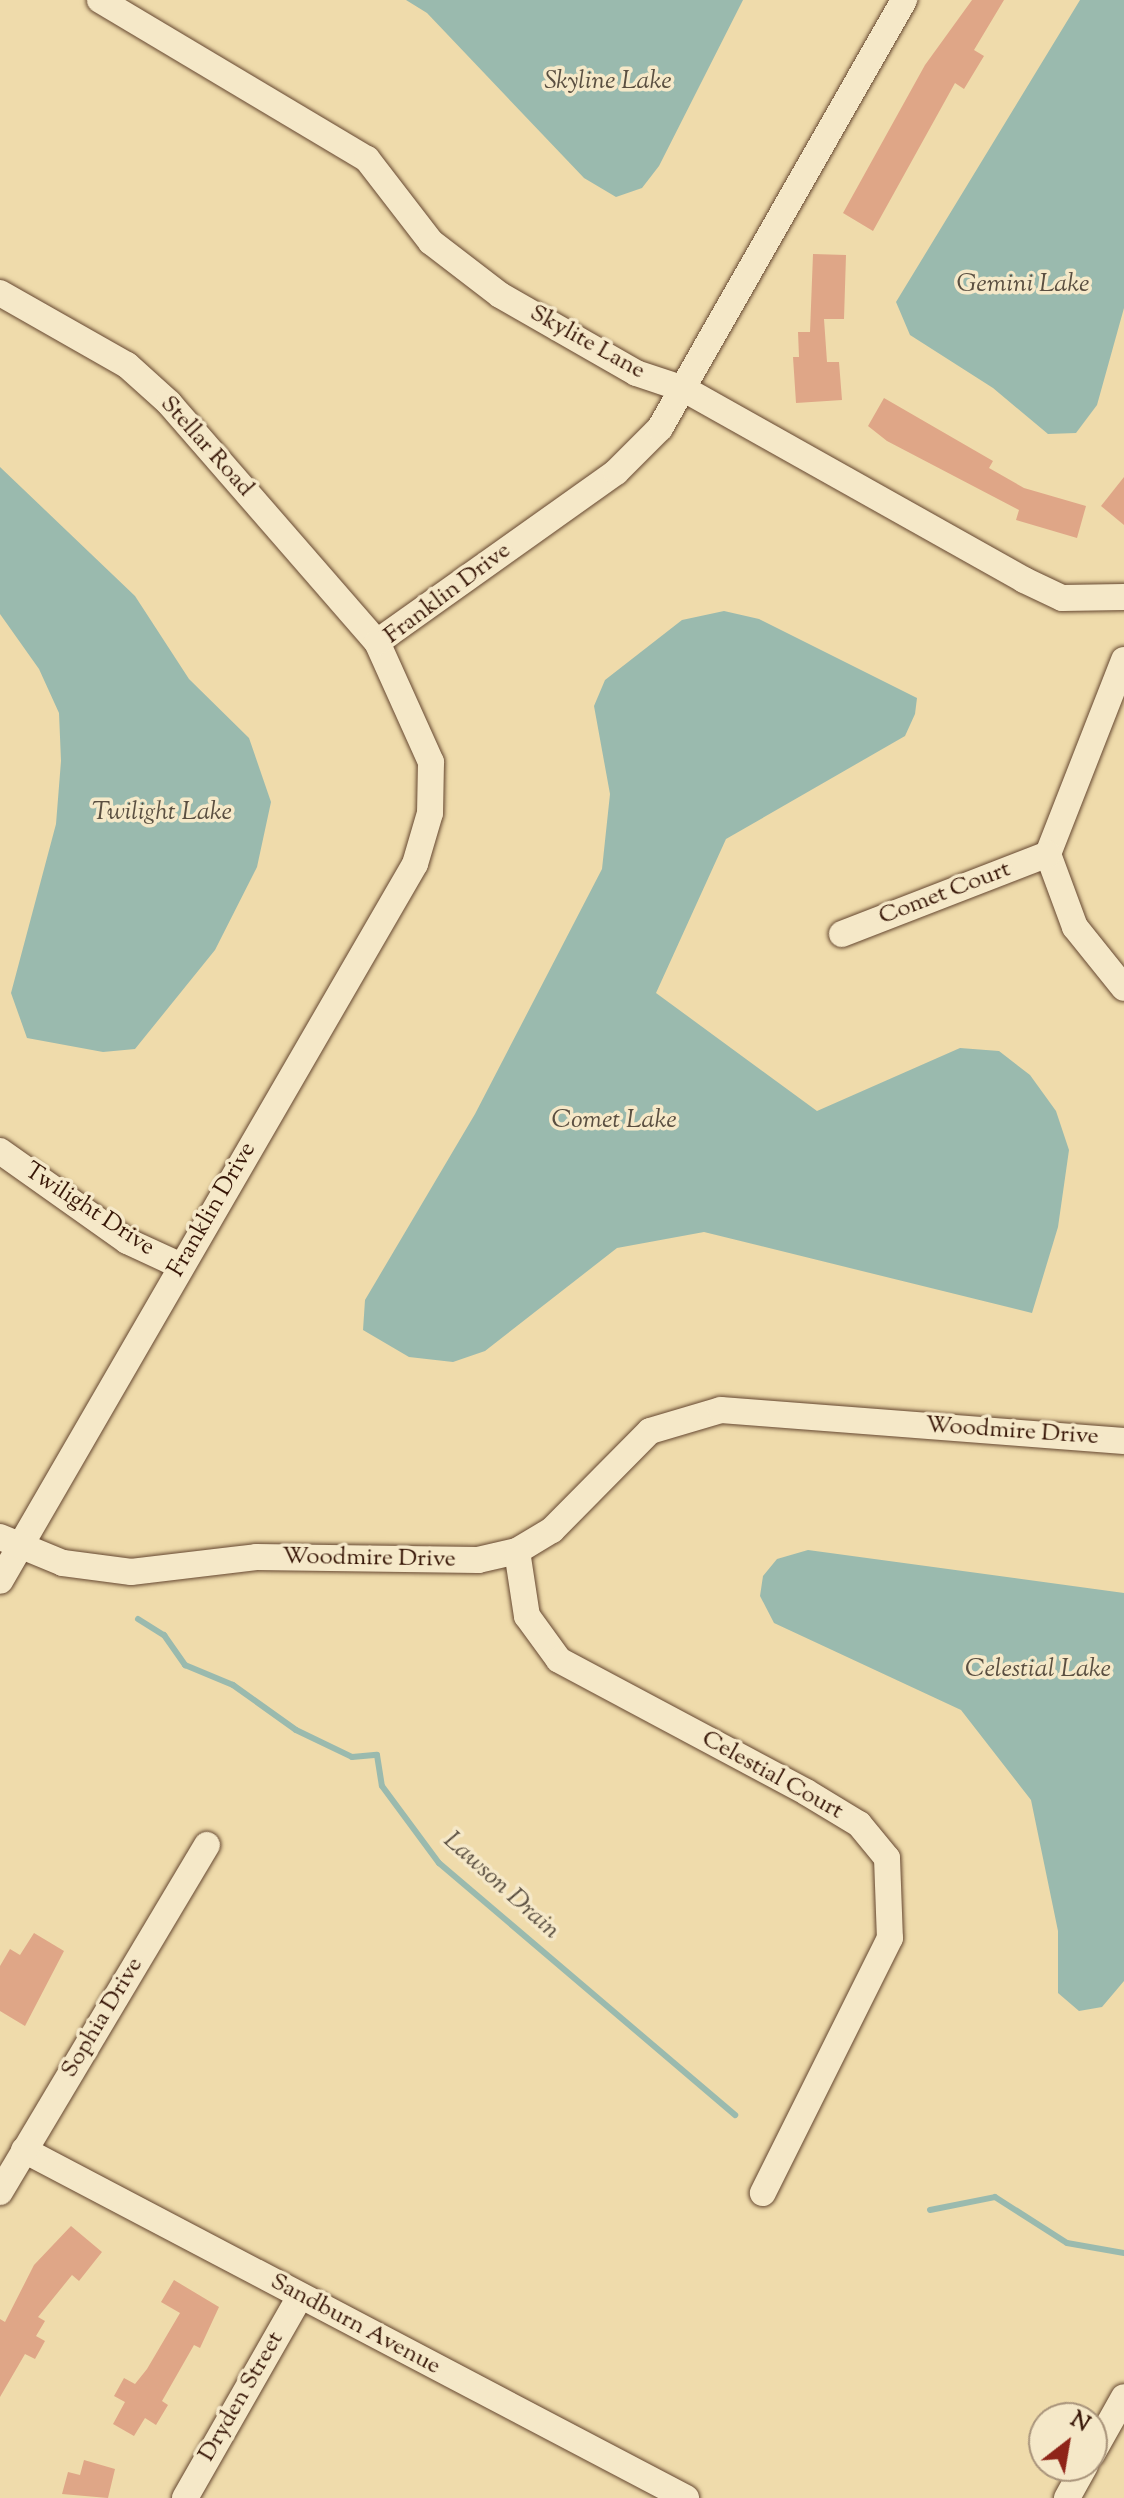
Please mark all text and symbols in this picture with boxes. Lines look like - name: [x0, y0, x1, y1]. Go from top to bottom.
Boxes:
- water label: Skyline Lake: [544, 66, 672, 98]
- water label: Gemini Lake: [956, 269, 1090, 301]
- street label: Skylite Lane: [524, 300, 650, 386]
- street label: Stellar Road: [153, 391, 259, 503]
- street label: Franklin Drive: [379, 537, 517, 651]
- water label: Twilight Lake: [92, 797, 232, 829]
- street label: Comet Court: [875, 856, 1015, 932]
- water label: Comet Lake: [551, 1105, 677, 1137]
- street label: Franklin Drive: [163, 1137, 263, 1283]
- street label: Twilight Drive: [18, 1157, 160, 1263]
- street label: Woodmire Drive: [924, 1412, 1100, 1452]
- street label: Woodmire Drive: [282, 1543, 456, 1575]
- water label: Celestial Lake: [965, 1654, 1111, 1686]
- street label: Celestial Court: [696, 1725, 848, 1827]
- water label: Lawson Drain: [436, 1825, 566, 1947]
- street label: Sophia Drive: [56, 1953, 150, 2083]
- street label: Sandburn Avenue: [265, 2268, 445, 2382]
- street label: Dryden Street: [193, 2327, 291, 2467]
- north arrow: [1028, 2402, 1108, 2482]
- text: N: [1064, 2405, 1095, 2441]

